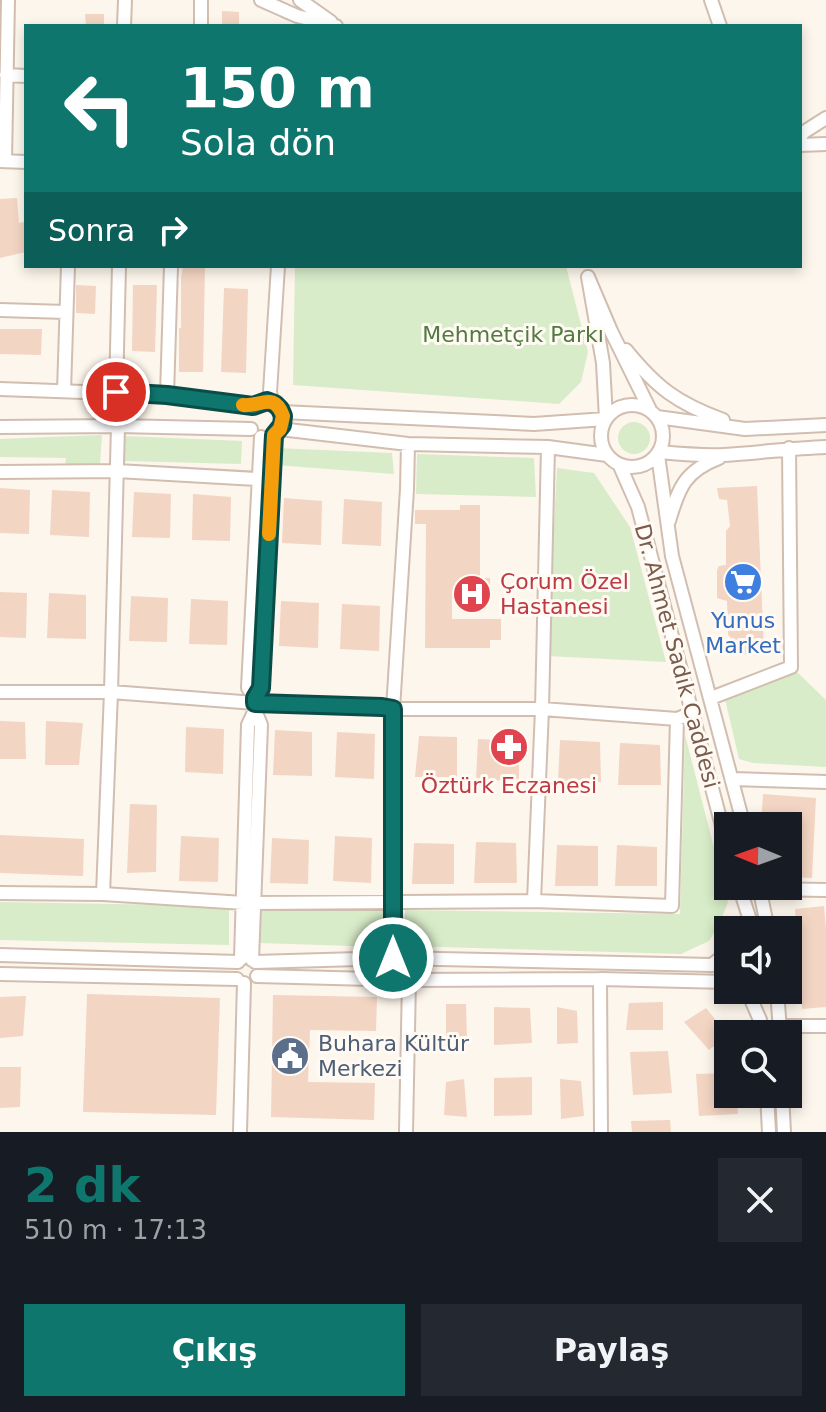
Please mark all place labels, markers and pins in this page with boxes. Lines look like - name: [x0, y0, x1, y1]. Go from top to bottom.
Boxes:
- pin: [82, 358, 150, 426]
- supermarket icon: Yunus Market: [722, 561, 764, 603]
- place label: Çorum Özel Hastanesi: [500, 569, 629, 619]
- hospital icon: Çorum Özel Hastanesi: [451, 573, 493, 615]
- place label: Yunus Market: [705, 608, 781, 658]
- pharmacy icon: Öztürk Eczanesi: [488, 726, 530, 768]
- place label: Öztürk Eczanesi: [421, 773, 597, 798]
- place label: Buhara Kültür Merkezi: [318, 1031, 470, 1081]
- public building icon: Buhara Kültür Merkezi: [269, 1035, 311, 1077]

